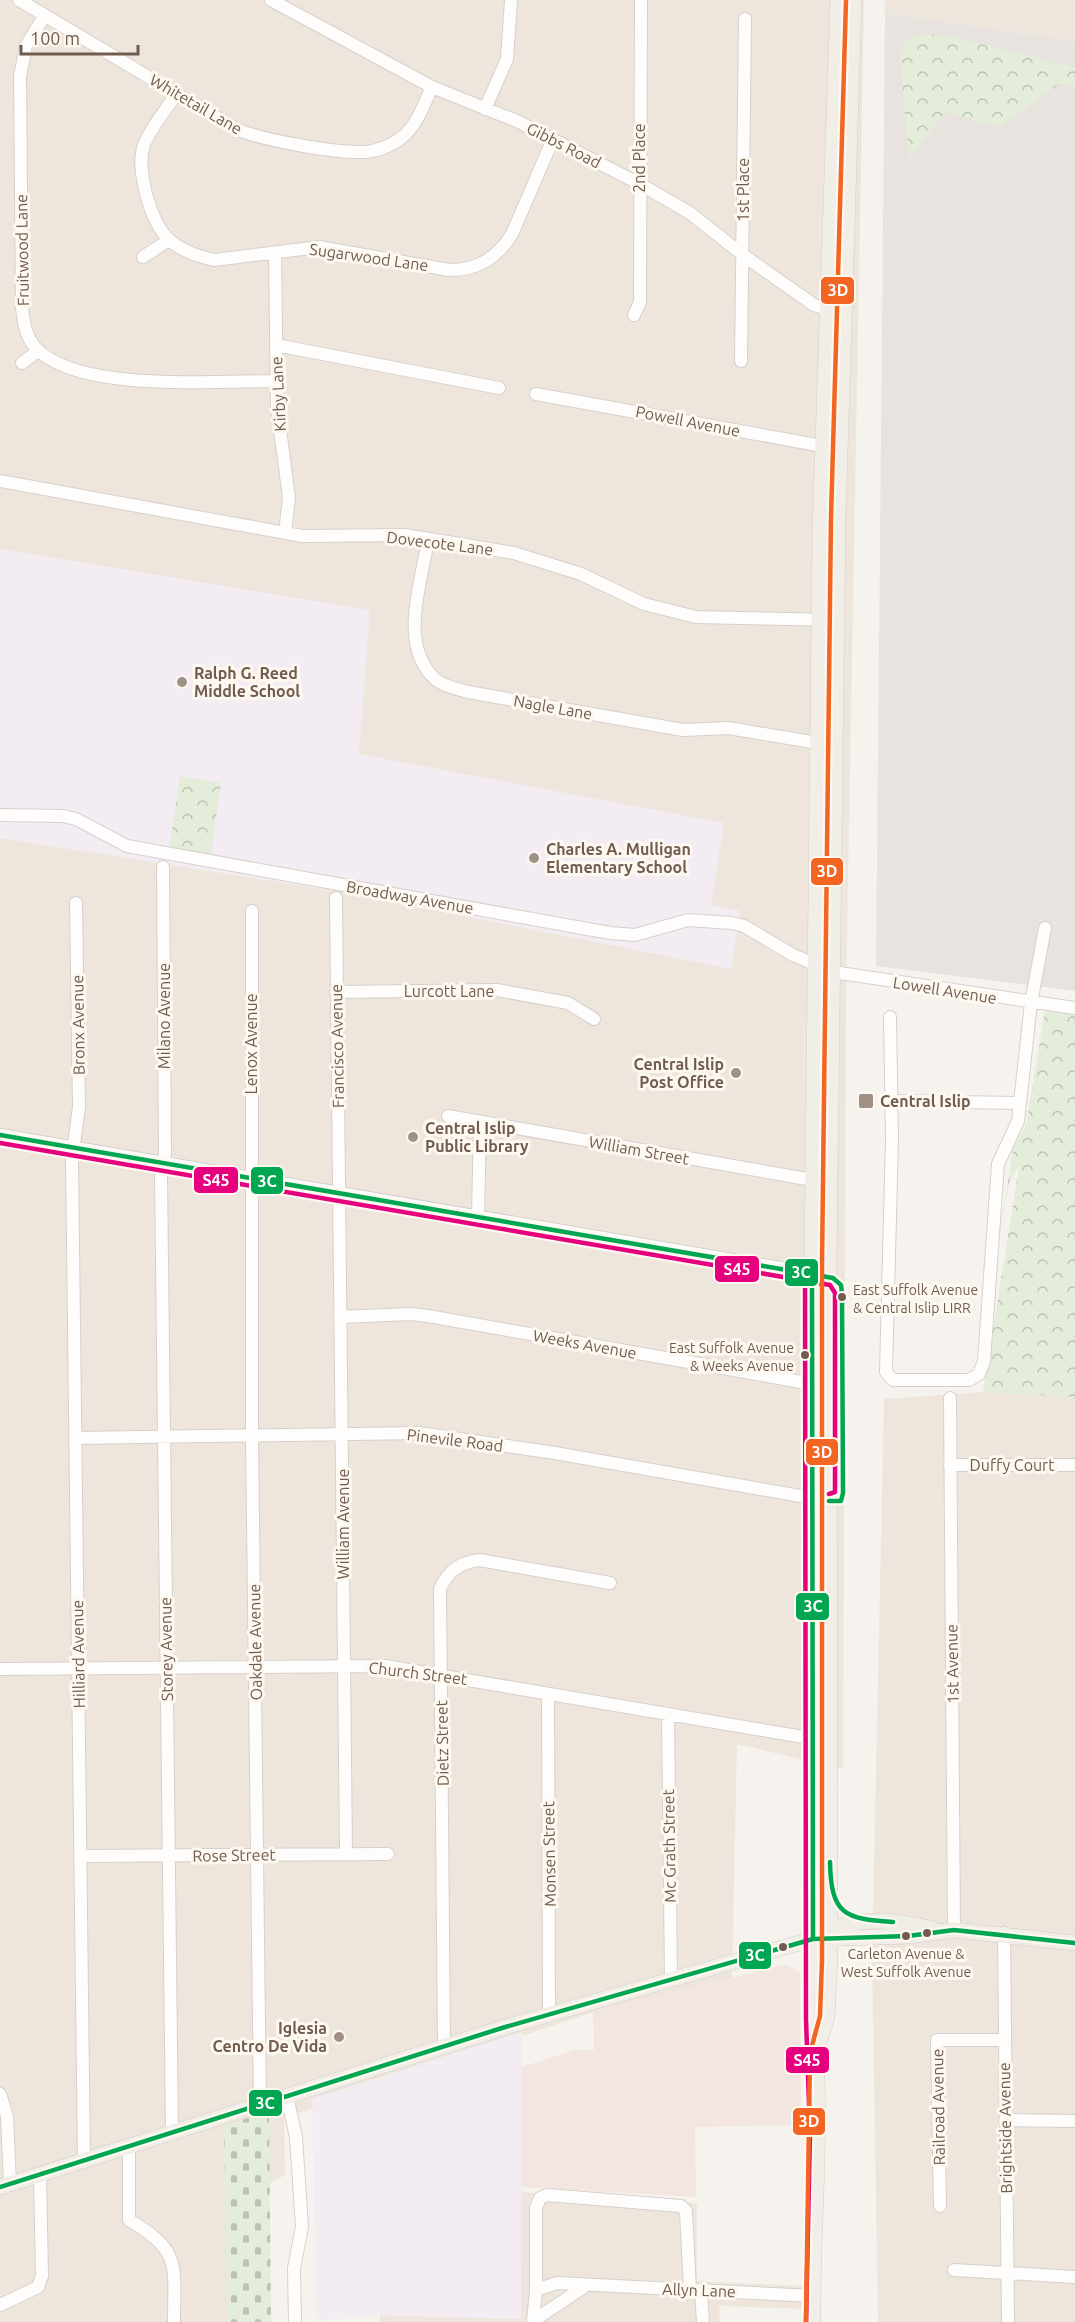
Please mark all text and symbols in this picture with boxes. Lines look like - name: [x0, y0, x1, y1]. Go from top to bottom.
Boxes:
- scale bar: [21, 18, 138, 56]
- text: 100 m: [30, 28, 80, 48]
- street label: Whitetail Lane: [147, 70, 245, 138]
- street label: Gibbs Road: [524, 119, 604, 171]
- street label: 2nd Place: [630, 123, 648, 193]
- street label: 1st Place: [734, 158, 752, 222]
- street label: Fruitwood Lane: [12, 194, 32, 306]
- street label: Sugarwood Lane: [308, 240, 430, 274]
- line badge: 3D: [820, 276, 855, 305]
- text: 3D: [828, 281, 848, 299]
- street label: Kirby Lane: [267, 356, 289, 432]
- street label: Powell Avenue: [634, 402, 742, 440]
- street label: Dovecote Lane: [386, 528, 494, 558]
- place label: Ralph G. Reed Middle School: [194, 664, 300, 700]
- marker: Ralph G. Reed Middle School: [175, 675, 189, 689]
- street label: Nagle Lane: [512, 691, 594, 723]
- place label: Charles A. Mulligan Elementary School: [546, 840, 691, 876]
- marker: Charles A. Mulligan Elementary School: [527, 851, 541, 865]
- line badge: 3D: [810, 857, 844, 886]
- text: 3D: [817, 862, 837, 880]
- street label: Broadway Avenue: [345, 877, 475, 917]
- street label: Milano Avenue: [155, 963, 173, 1069]
- street label: Lowell Avenue: [892, 973, 998, 1007]
- street label: Bronx Avenue: [68, 975, 88, 1075]
- street label: Lurcott Lane: [404, 982, 494, 1000]
- street label: Francisco Avenue: [327, 984, 347, 1108]
- street label: Lenox Avenue: [242, 994, 260, 1094]
- place label: Central Islip Post Office: [633, 1055, 724, 1091]
- marker: Central Islip Post Office: [729, 1066, 743, 1080]
- marker: Central Islip: [857, 1092, 875, 1110]
- place label: Central Islip: [880, 1092, 971, 1110]
- place label: Central Islip Public Library: [425, 1119, 529, 1155]
- marker: Central Islip Public Library: [406, 1130, 420, 1144]
- street label: William Street: [587, 1132, 691, 1168]
- line badge: S45: [193, 1166, 239, 1194]
- line badge: 3C: [250, 1166, 284, 1195]
- text: S45: [202, 1171, 230, 1189]
- text: 3C: [257, 1172, 277, 1190]
- line badge: S45: [714, 1255, 760, 1283]
- line badge: 3C: [784, 1258, 819, 1287]
- text: S45: [723, 1260, 751, 1278]
- text: 3C: [791, 1263, 811, 1281]
- place label: East Suffolk Avenue & Central Islip LIRR: [853, 1282, 978, 1316]
- marker: East Suffolk Avenue & Central Islip LIRR: [836, 1291, 848, 1303]
- street label: Weeks Avenue: [532, 1326, 638, 1362]
- place label: East Suffolk Avenue & Weeks Avenue: [669, 1340, 794, 1374]
- marker: East Suffolk Avenue & Weeks Avenue: [799, 1349, 811, 1361]
- street label: Pinevile Road: [406, 1425, 504, 1455]
- line badge: 3D: [805, 1438, 839, 1466]
- text: 3D: [812, 1443, 832, 1461]
- street label: Duffy Court: [970, 1456, 1055, 1474]
- street label: William Avenue: [334, 1469, 352, 1579]
- street label: Oakdale Avenue: [245, 1584, 265, 1700]
- line badge: 3C: [795, 1592, 830, 1621]
- street label: Storey Avenue: [156, 1597, 176, 1701]
- text: 3C: [803, 1597, 823, 1615]
- street label: Hilliard Avenue: [68, 1600, 88, 1708]
- street label: 1st Avenue: [942, 1624, 962, 1704]
- street label: Church Street: [368, 1658, 469, 1688]
- street label: Dietz Street: [432, 1699, 452, 1786]
- street label: Mc Grath Street: [659, 1788, 679, 1903]
- street label: Monsen Street: [539, 1800, 559, 1907]
- street label: Rose Street: [192, 1845, 277, 1865]
- unlabelled marker: [921, 1927, 933, 1939]
- marker: Carleton Avenue & West Suffolk Avenue: [900, 1930, 912, 1942]
- line badge: 3C: [738, 1941, 772, 1970]
- unlabelled marker: [777, 1941, 789, 1953]
- text: 3C: [745, 1946, 765, 1964]
- place label: Carleton Avenue & West Suffolk Avenue: [841, 1946, 971, 1980]
- place label: Iglesia Centro De Vida: [212, 2019, 327, 2055]
- marker: Iglesia Centro De Vida: [332, 2030, 346, 2044]
- line badge: S45: [785, 2046, 830, 2074]
- street label: Railroad Avenue: [928, 2048, 948, 2166]
- text: S45: [793, 2051, 821, 2069]
- street label: Brightside Avenue: [995, 2062, 1015, 2194]
- line badge: 3C: [248, 2089, 283, 2117]
- text: 3C: [255, 2094, 275, 2112]
- line badge: 3D: [792, 2107, 826, 2136]
- text: 3D: [799, 2112, 819, 2130]
- street label: Allyn Lane: [662, 2280, 736, 2300]

